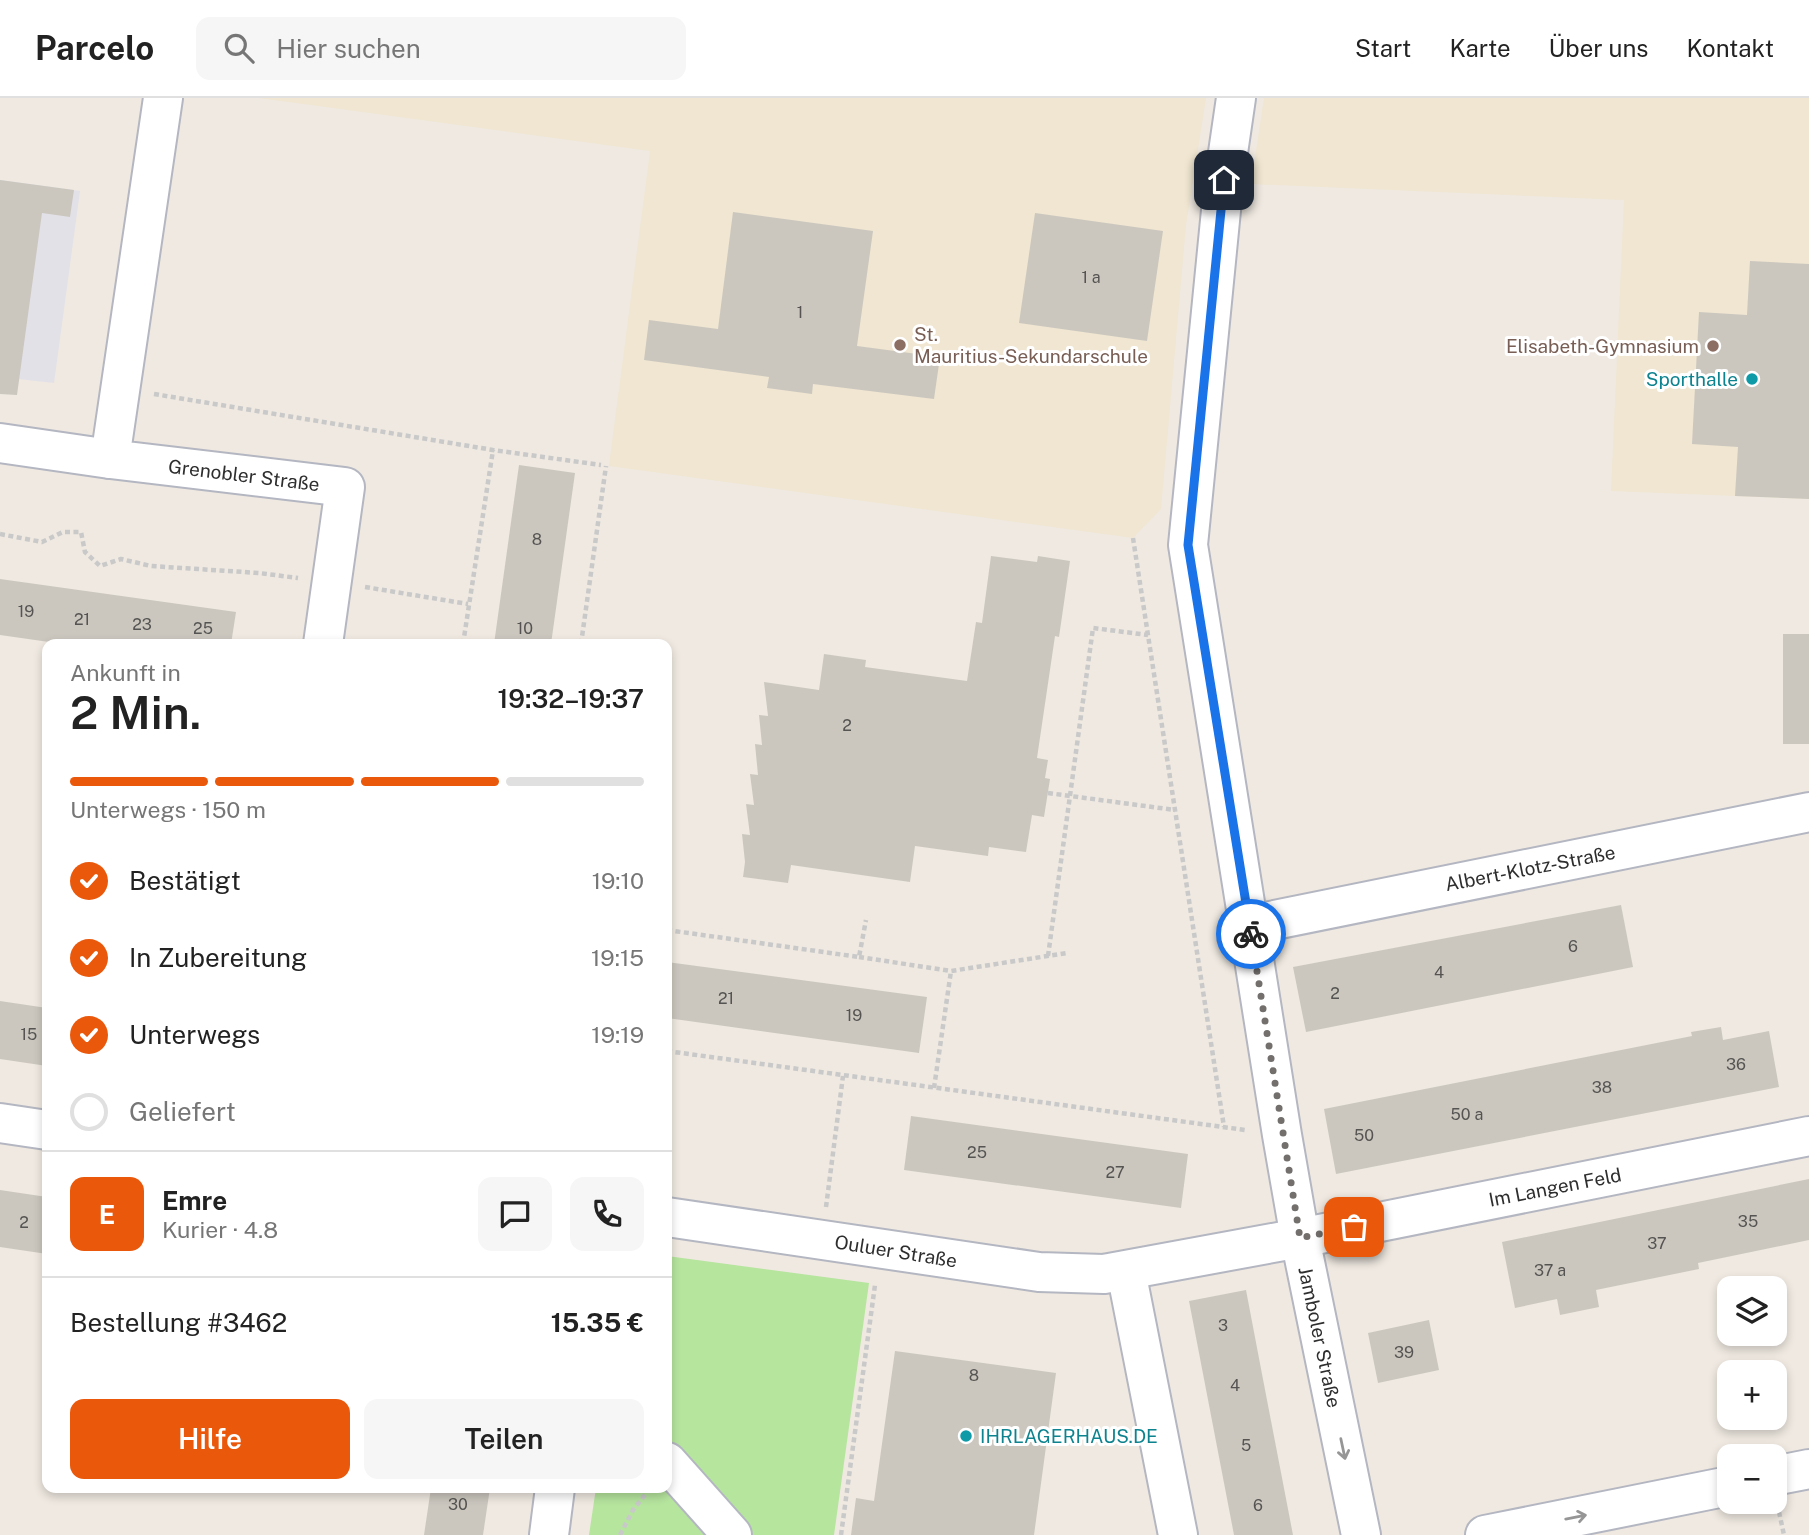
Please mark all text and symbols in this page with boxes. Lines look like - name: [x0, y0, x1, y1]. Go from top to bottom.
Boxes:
- search box: [196, 17, 686, 80]
- text: Parcelo: [35, 29, 154, 67]
- icon: search: [220, 29, 258, 67]
- text: Hier suchen: [276, 33, 421, 64]
- text: Start: [1355, 34, 1411, 62]
- text: Karte: [1449, 34, 1511, 62]
- text: Über uns: [1549, 34, 1648, 62]
- text: Kontakt: [1686, 34, 1774, 62]
- pin: [1194, 150, 1254, 210]
- icon: home: [1205, 161, 1243, 199]
- house number: 1 a: [1081, 268, 1101, 287]
- house number: 1: [797, 303, 803, 322]
- place label: St. Mauritius-Sekundarschule: [914, 323, 1148, 367]
- place label: Elisabeth-Gymnasium: [1506, 335, 1699, 357]
- marker: St. Mauritius-Sekundarschule: [892, 337, 908, 353]
- marker: Elisabeth-Gymnasium: [1705, 338, 1721, 354]
- place label: Sporthalle: [1646, 368, 1738, 390]
- marker: Sporthalle: [1744, 371, 1760, 387]
- street label: Grenobler Straße: [167, 455, 321, 495]
- house number: 8: [532, 530, 542, 549]
- house number: 19: [18, 602, 34, 621]
- house number: 21: [74, 610, 90, 629]
- house number: 23: [132, 615, 152, 634]
- house number: 25: [193, 619, 213, 638]
- house number: 10: [517, 619, 533, 638]
- text: Ankunft in: [70, 659, 181, 686]
- text: 19:32–19:37: [497, 683, 644, 714]
- text: 2 Min.: [70, 685, 201, 739]
- house number: 2: [842, 716, 852, 735]
- text: Unterwegs · 150 m: [70, 796, 266, 823]
- street label: Albert-Klotz-Straße: [1443, 841, 1617, 895]
- icon: check: [70, 862, 108, 900]
- text: Bestätigt: [129, 865, 241, 896]
- text: 19:10: [592, 867, 644, 894]
- courier: [1216, 899, 1286, 969]
- icon: bike: [1232, 915, 1270, 953]
- house number: 6: [1568, 937, 1578, 956]
- icon: check: [70, 939, 108, 977]
- text: In Zubereitung: [129, 942, 307, 973]
- text: 19:15: [591, 944, 644, 971]
- house number: 4: [1434, 963, 1444, 982]
- house number: 2: [1330, 984, 1340, 1003]
- house number: 21: [718, 989, 734, 1008]
- house number: 19: [846, 1006, 862, 1025]
- icon: check: [70, 1016, 108, 1054]
- text: Unterwegs: [129, 1019, 260, 1050]
- text: 19:19: [591, 1021, 644, 1048]
- house number: 15: [21, 1025, 37, 1044]
- house number: 36: [1726, 1055, 1746, 1074]
- house number: 38: [1592, 1078, 1612, 1097]
- text: Geliefert: [129, 1096, 236, 1127]
- house number: 50 a: [1451, 1105, 1483, 1124]
- house number: 50: [1354, 1126, 1374, 1145]
- house number: 25: [967, 1143, 987, 1162]
- house number: 27: [1105, 1163, 1125, 1182]
- street label: Im Langen Feld: [1487, 1163, 1623, 1211]
- button: chat: [478, 1177, 552, 1251]
- button: phone: [570, 1177, 644, 1251]
- text: Emre: [162, 1185, 227, 1216]
- pin: [1324, 1197, 1384, 1257]
- text: E: [99, 1199, 115, 1230]
- icon: bag: [1335, 1208, 1373, 1246]
- house number: 35: [1738, 1212, 1758, 1231]
- house number: 2: [19, 1213, 29, 1232]
- text: Kurier · 4.8: [162, 1216, 278, 1243]
- street label: Ouluer Straße: [833, 1230, 959, 1272]
- house number: 37: [1647, 1234, 1667, 1253]
- house number: 37 a: [1534, 1261, 1566, 1280]
- street label: Jamboler Straße: [1294, 1264, 1346, 1410]
- map controls: [1717, 1276, 1787, 1514]
- button: layers: [1717, 1276, 1787, 1346]
- text: Bestellung #3462: [70, 1307, 287, 1338]
- text: 15.35 €: [551, 1307, 644, 1338]
- house number: 3: [1218, 1316, 1228, 1335]
- house number: 39: [1394, 1343, 1414, 1362]
- button: +: [1717, 1360, 1787, 1430]
- house number: 8: [969, 1366, 979, 1385]
- house number: 4: [1230, 1376, 1240, 1395]
- button: Hilfe: [70, 1399, 350, 1479]
- button: Teilen: [364, 1399, 644, 1479]
- place label: IHRLAGERHAUS.DE: [980, 1425, 1158, 1447]
- marker: IHRLAGERHAUS.DE: [958, 1428, 974, 1444]
- house number: 5: [1241, 1436, 1251, 1455]
- one-way arrow: [1337, 1437, 1351, 1460]
- button: −: [1717, 1444, 1787, 1514]
- house number: 30: [448, 1495, 468, 1514]
- house number: 6: [1253, 1496, 1263, 1515]
- one-way arrow: [1564, 1509, 1587, 1523]

